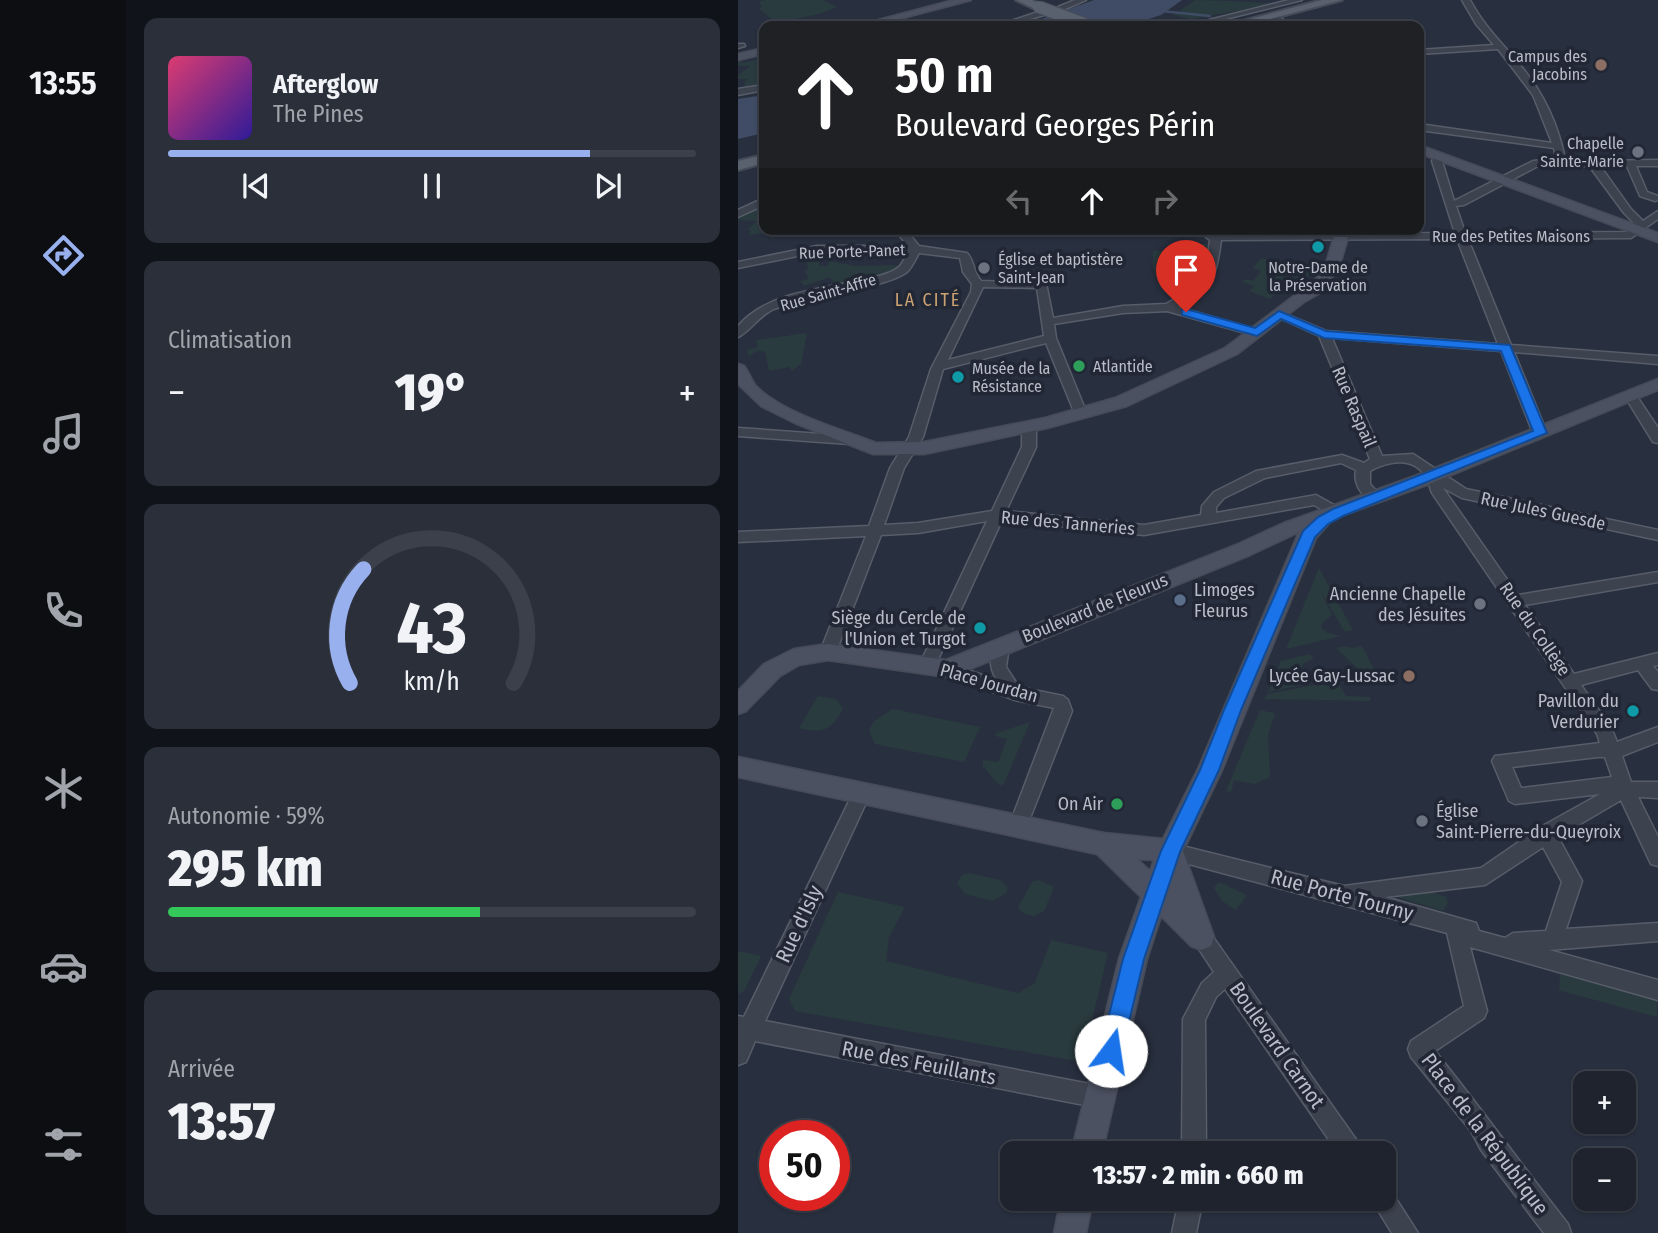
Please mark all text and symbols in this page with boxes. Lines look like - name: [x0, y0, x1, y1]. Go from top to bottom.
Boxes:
- text: 50 m: [895, 46, 993, 105]
- place label: Campus des Jacobins: [1508, 47, 1587, 84]
- icon: ahead: [780, 49, 871, 140]
- marker: Campus des Jacobins: [1593, 57, 1609, 73]
- text: 13:55: [29, 64, 97, 102]
- text: Afterglow: [273, 69, 378, 100]
- text: The Pines: [273, 100, 364, 128]
- text: Boulevard Georges Périn: [895, 106, 1215, 144]
- place label: Chapelle Sainte-Marie: [1540, 134, 1624, 171]
- marker: Chapelle Sainte-Marie: [1630, 144, 1646, 160]
- icon: previous: [237, 167, 275, 205]
- icon: pause: [413, 167, 451, 205]
- icon: next: [589, 167, 627, 205]
- icon: left: [1000, 182, 1038, 220]
- icon: ahead: [1073, 182, 1111, 220]
- icon: right: [1146, 182, 1184, 220]
- street label: Rue des Petites Maisons: [1432, 227, 1590, 246]
- icon: directions: [39, 231, 88, 280]
- marker: Notre-Dame de la Préservation: [1310, 239, 1326, 255]
- street label: Rue Porte-Panet: [799, 240, 906, 263]
- pin: [1156, 240, 1216, 312]
- place label: Église et baptistère Saint-Jean: [998, 250, 1123, 287]
- icon: arrive: [1167, 251, 1205, 289]
- place label: Notre-Dame de la Préservation: [1268, 258, 1368, 295]
- marker: Église et baptistère Saint-Jean: [976, 260, 992, 276]
- street label: Rue Saint-Affre: [778, 270, 878, 315]
- district label: LA CITÉ: [895, 288, 961, 311]
- text: Climatisation: [168, 326, 292, 354]
- place label: Atlantide: [1093, 357, 1153, 376]
- marker: Atlantide: [1071, 358, 1087, 374]
- place label: Musée de la Résistance: [972, 359, 1051, 396]
- text: 19°: [395, 361, 469, 424]
- street label: Rue Raspail: [1327, 363, 1381, 451]
- marker: Musée de la Résistance: [950, 369, 966, 385]
- text: −: [168, 370, 185, 416]
- text: +: [679, 370, 696, 416]
- icon: music: [39, 409, 88, 458]
- street label: Rue Jules Guesde: [1479, 487, 1607, 535]
- street label: Rue des Tanneries: [1000, 506, 1136, 540]
- street label: Boulevard de Fleurus: [1019, 569, 1171, 647]
- street label: Rue du Collège: [1495, 578, 1575, 680]
- place label: Limoges Fleurus: [1194, 579, 1255, 622]
- place label: Ancienne Chapelle des Jésuites: [1330, 583, 1466, 626]
- text: 43: [396, 585, 468, 672]
- icon: phone: [39, 586, 88, 635]
- marker: Limoges Fleurus: [1172, 592, 1188, 608]
- marker: Ancienne Chapelle des Jésuites: [1472, 596, 1488, 612]
- place label: Siège du Cercle de l'Union et Turgot: [832, 607, 966, 650]
- marker: Siège du Cercle de l'Union et Turgot: [972, 620, 988, 636]
- street label: Place Jourdan: [938, 659, 1040, 707]
- place label: Lycée Gay-Lussac: [1269, 665, 1395, 687]
- text: km/h: [404, 666, 460, 696]
- marker: Lycée Gay-Lussac: [1401, 668, 1417, 684]
- place label: Pavillon du Verdurier: [1538, 690, 1620, 733]
- marker: Pavillon du Verdurier: [1625, 703, 1641, 719]
- icon: climate: [39, 764, 88, 813]
- place label: On Air: [1058, 793, 1104, 815]
- marker: On Air: [1109, 796, 1125, 812]
- place label: Église Saint-Pierre-du-Queyroix: [1436, 799, 1621, 843]
- text: Autonomie · 59%: [168, 802, 325, 830]
- marker: Église Saint-Pierre-du-Queyroix: [1414, 813, 1430, 829]
- text: 295 km: [168, 837, 323, 900]
- street label: Rue Porte Tourny: [1268, 863, 1417, 927]
- street label: Rue d'Isly: [770, 881, 828, 967]
- icon: car: [39, 942, 88, 991]
- street label: Boulevard Carnot: [1224, 977, 1330, 1113]
- position arrow: [1074, 1014, 1148, 1088]
- street label: Rue des Feuillants: [840, 1035, 998, 1091]
- street label: Place de la République: [1416, 1048, 1554, 1220]
- text: Arrivée: [168, 1055, 235, 1083]
- map controls: [1573, 1071, 1636, 1211]
- button: +: [1573, 1071, 1636, 1134]
- text: 13:57: [168, 1090, 275, 1153]
- icon: filters: [39, 1120, 88, 1169]
- speed limit sign: 50: [759, 1120, 850, 1211]
- button: −: [1573, 1148, 1636, 1211]
- text: 13:57 · 2 min · 660 m: [1092, 1160, 1304, 1191]

